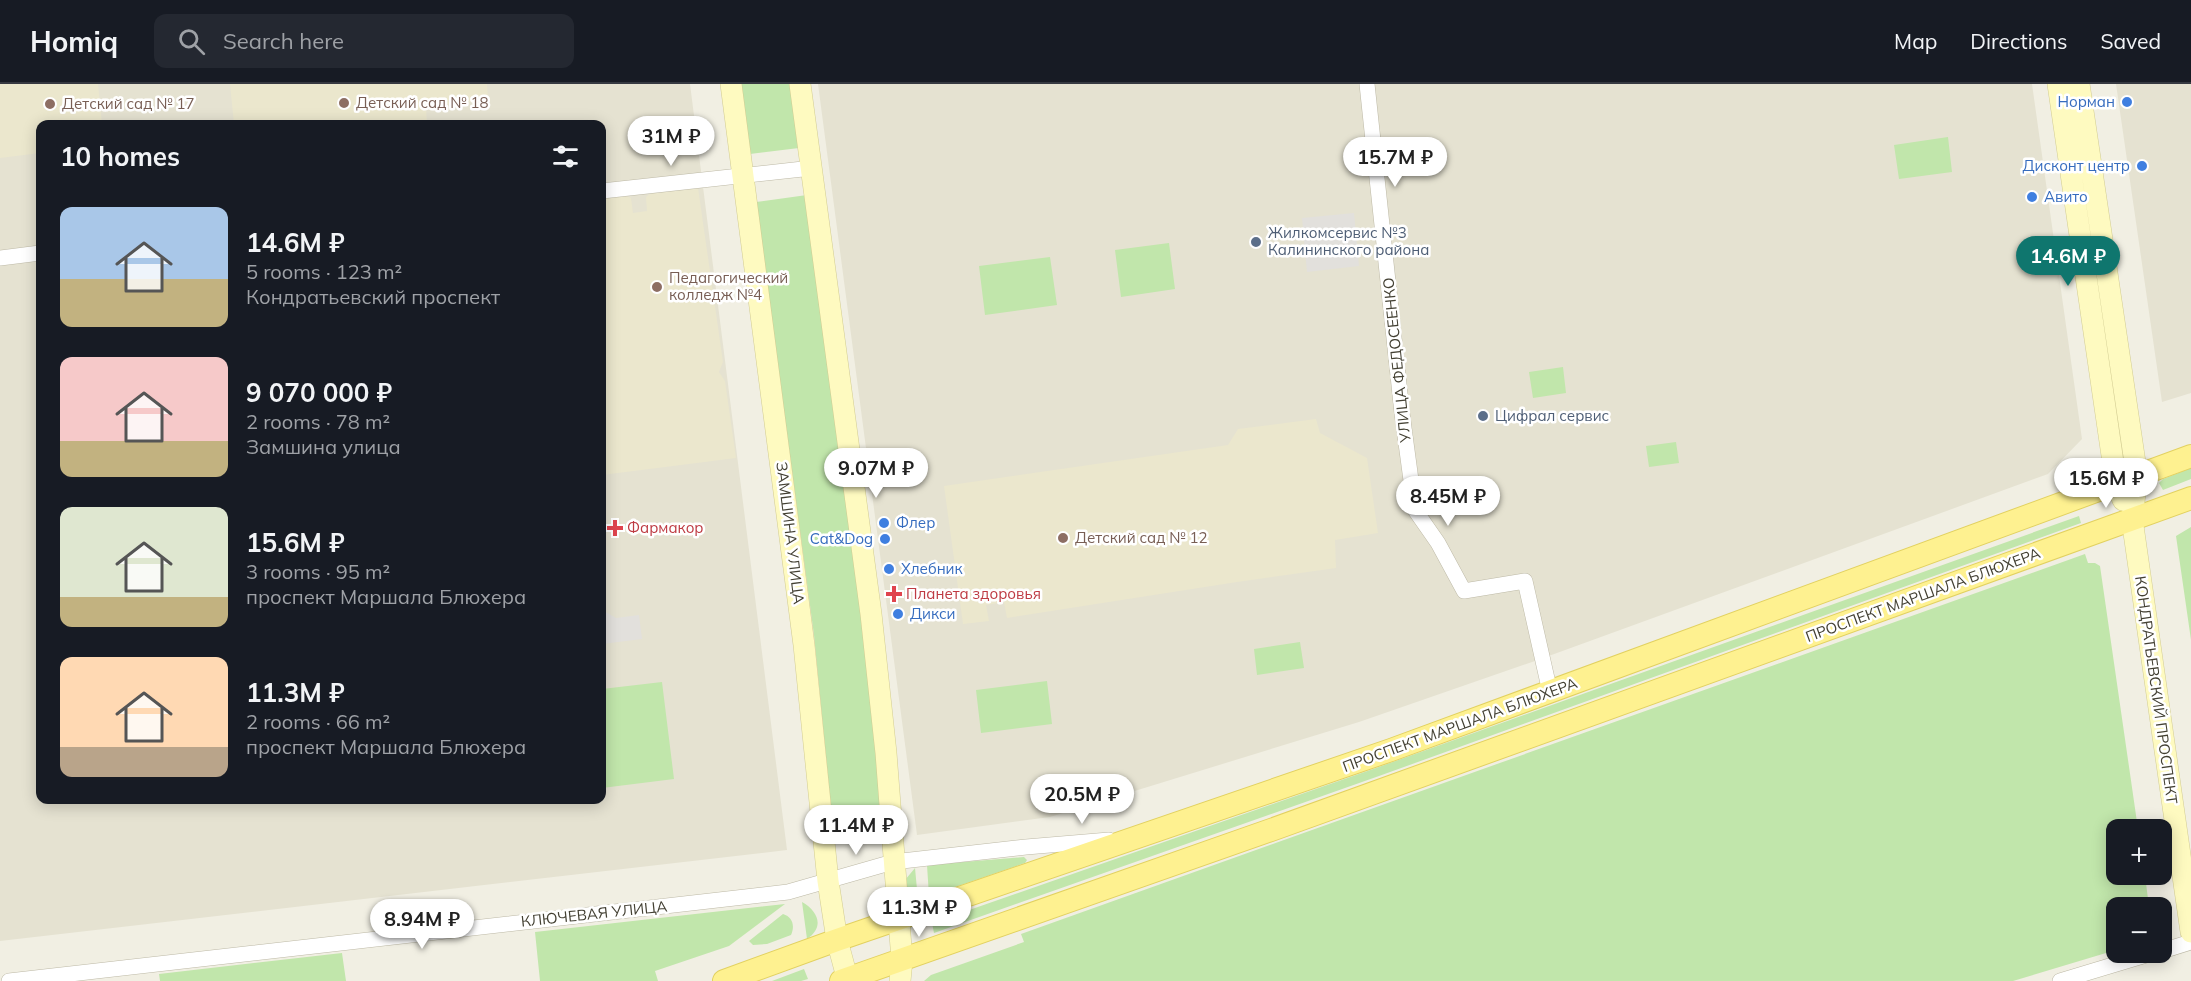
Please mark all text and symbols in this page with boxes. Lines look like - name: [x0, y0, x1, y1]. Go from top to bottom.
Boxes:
- search box: [154, 14, 574, 68]
- text: Homiq: [30, 24, 118, 59]
- icon: search: [175, 25, 208, 58]
- text: Search here: [223, 27, 344, 55]
- text: Map: [1894, 28, 1937, 54]
- text: Directions: [1970, 28, 2067, 54]
- text: Saved: [2100, 28, 2161, 54]
- place label: Норман: [2057, 92, 2115, 111]
- place label: Детский сад № 18: [356, 93, 489, 112]
- place label: Детский сад № 17: [62, 94, 195, 113]
- marker: Норман: [2120, 95, 2134, 109]
- marker: Детский сад № 18: [337, 96, 351, 110]
- marker: Детский сад № 17: [43, 97, 57, 111]
- pin: 31M ₽: [629, 116, 713, 167]
- text: 31M ₽: [642, 123, 700, 148]
- pin: 15.7M ₽: [1340, 137, 1450, 188]
- text: 10 homes: [60, 140, 180, 173]
- icon: filters: [549, 140, 582, 173]
- text: 15.7M ₽: [1357, 144, 1433, 169]
- place label: Дисконт центр: [2023, 156, 2130, 175]
- marker: Дисконт центр: [2135, 159, 2149, 173]
- place label: Авито: [2044, 187, 2088, 206]
- marker: Авито: [2025, 190, 2039, 204]
- place label: Жилкомсервис №3 Калининского района: [1268, 223, 1429, 259]
- text: 14.6M ₽: [246, 226, 345, 259]
- icon: home: [108, 231, 180, 303]
- marker: Жилкомсервис №3 Калининского района: [1249, 235, 1263, 249]
- pin: 14.6M ₽: [2013, 236, 2123, 287]
- text: 14.6M ₽: [2030, 243, 2106, 268]
- text: 5 rooms · 123 m²: [246, 259, 402, 284]
- place label: Педагогический колледж №4: [669, 268, 788, 304]
- street label: УЛИЦА ФЕДОСЕЕНКО: [1378, 277, 1415, 444]
- marker: Педагогический колледж №4: [650, 280, 664, 294]
- text: Кондратьевский проспект: [246, 284, 500, 309]
- text: 9 070 000 ₽: [246, 376, 392, 409]
- icon: home: [108, 381, 180, 453]
- place label: Цифрал сервис: [1495, 406, 1609, 425]
- text: 2 rooms · 78 m²: [246, 409, 390, 434]
- marker: Цифрал сервис: [1476, 409, 1490, 423]
- text: Замшина улица: [246, 434, 401, 459]
- pin: 9.07M ₽: [821, 448, 931, 499]
- text: 9.07M ₽: [838, 455, 914, 480]
- pin: 15.6M ₽: [2051, 458, 2161, 509]
- street label: ЗАМШИНА УЛИЦА: [772, 461, 809, 605]
- text: 15.6M ₽: [2068, 465, 2144, 490]
- pin: 8.45M ₽: [1393, 476, 1503, 527]
- text: 8.45M ₽: [1410, 483, 1486, 508]
- place label: Флер: [896, 513, 935, 532]
- marker: Флер: [877, 516, 891, 530]
- place label: Фармакор: [627, 518, 704, 537]
- marker: Фармакор: [608, 521, 622, 535]
- text: 15.6M ₽: [246, 526, 345, 559]
- place label: Детский сад № 12: [1075, 528, 1208, 547]
- place label: Cat&Dog: [810, 529, 873, 548]
- icon: home: [108, 531, 180, 603]
- marker: Детский сад № 12: [1056, 531, 1070, 545]
- marker: Cat&Dog: [878, 532, 892, 546]
- street label: ПРОСПЕКТ МАРШАЛА БЛЮХЕРА: [1803, 543, 2043, 646]
- text: 3 rooms · 95 m²: [246, 559, 390, 584]
- place label: Хлебник: [901, 559, 964, 578]
- marker: Хлебник: [882, 562, 896, 576]
- street label: КОНДРАТЬЕВСКИЙ ПРОСПЕКТ: [2131, 575, 2182, 805]
- text: проспект Маршала Блюхера: [246, 584, 526, 609]
- place label: Планета здоровья: [906, 584, 1041, 603]
- marker: Планета здоровья: [887, 587, 901, 601]
- place label: Дикси: [910, 604, 956, 623]
- marker: Дикси: [891, 607, 905, 621]
- street label: ПРОСПЕКТ МАРШАЛА БЛЮХЕРА: [1340, 673, 1580, 776]
- text: 11.3M ₽: [246, 676, 345, 709]
- icon: home: [108, 681, 180, 753]
- text: 2 rooms · 66 m²: [246, 709, 390, 734]
- text: проспект Маршала Блюхера: [246, 734, 526, 759]
- pin: 20.5M ₽: [1027, 774, 1137, 825]
- text: 20.5M ₽: [1044, 781, 1120, 806]
- pin: 11.4M ₽: [801, 805, 911, 856]
- text: 11.4M ₽: [818, 812, 894, 837]
- map controls: [2106, 819, 2172, 963]
- button: +: [2106, 819, 2172, 885]
- pin: 11.3M ₽: [864, 887, 974, 938]
- text: 11.3M ₽: [881, 894, 957, 919]
- street label: КЛЮЧЕВАЯ УЛИЦА: [520, 896, 668, 931]
- button: −: [2106, 897, 2172, 963]
- pin: 8.94M ₽: [367, 899, 477, 950]
- text: 8.94M ₽: [384, 906, 460, 931]

